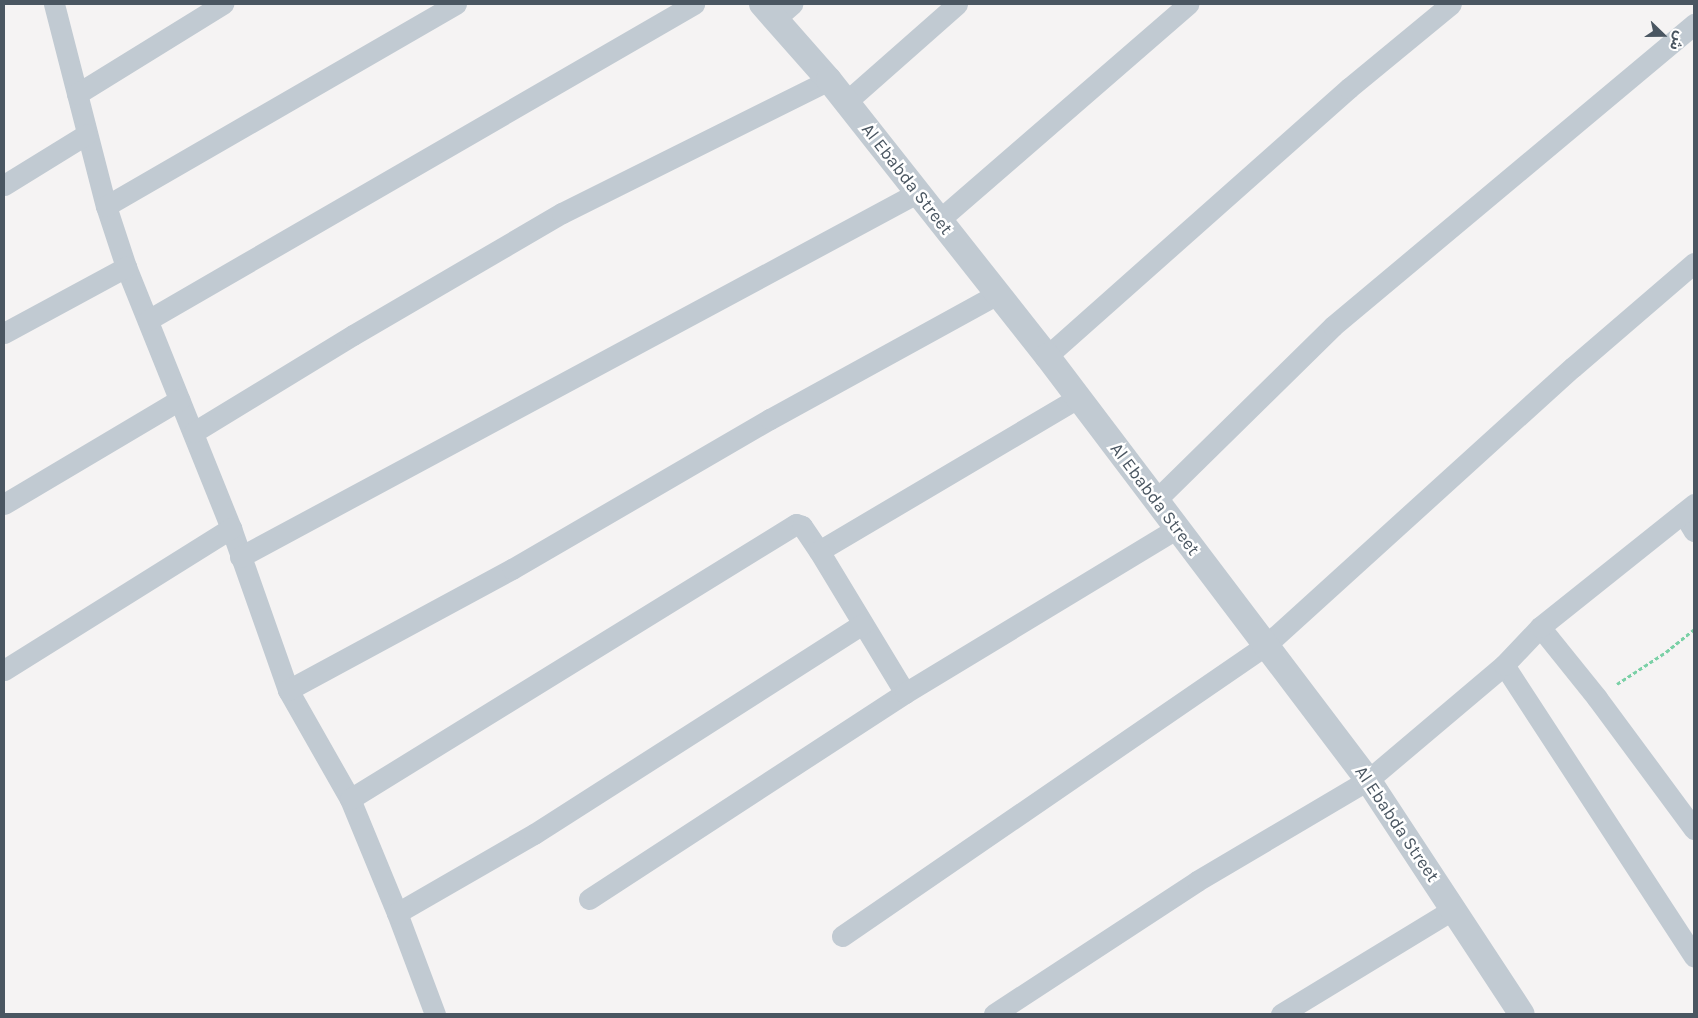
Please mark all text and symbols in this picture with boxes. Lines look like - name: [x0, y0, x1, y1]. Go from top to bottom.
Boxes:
- north arrow: [1638, 10, 1688, 60]
- text: ش: [1666, 29, 1689, 53]
- street label: Al Ebabda Street: [857, 119, 957, 239]
- street label: Al Ebabda Street: [1106, 438, 1204, 560]
- street label: Al Ebabda Street: [1350, 762, 1444, 886]

